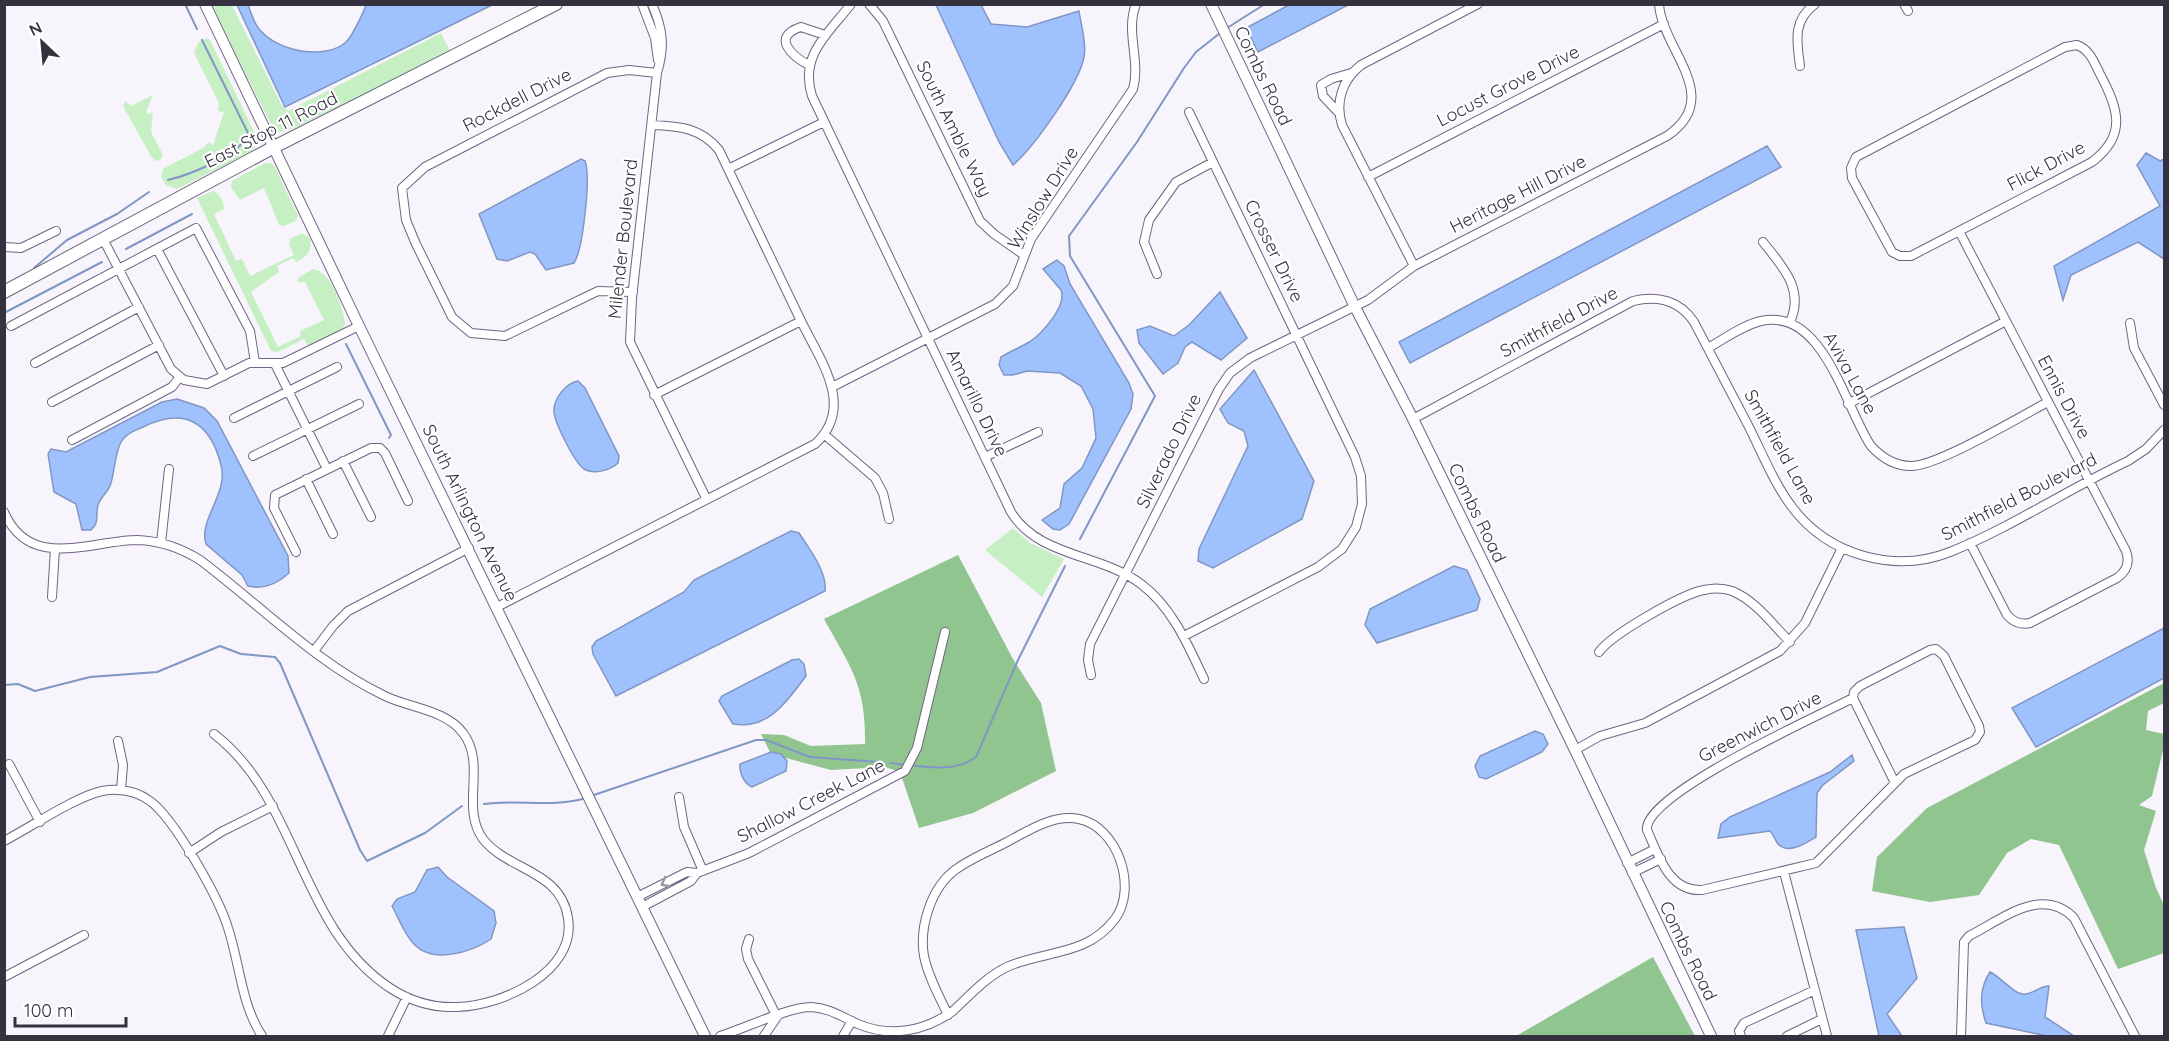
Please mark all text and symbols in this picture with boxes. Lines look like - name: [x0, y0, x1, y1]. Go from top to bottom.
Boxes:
- north arrow: [12, 12, 72, 72]
- text: N: [26, 17, 45, 40]
- street label: Combs Road: [1229, 22, 1297, 129]
- street label: Locust Grove Drive: [1433, 40, 1583, 131]
- street label: South Amble Way: [911, 57, 997, 201]
- street label: Rockdell Drive: [459, 62, 575, 137]
- street label: East Stop 11 Road: [200, 86, 341, 173]
- street label: Flick Drive: [2003, 135, 2089, 196]
- street label: Winslow Drive: [1002, 142, 1083, 253]
- street label: Heritage Hill Drive: [1446, 149, 1590, 238]
- street label: Milender Boulevard: [603, 158, 642, 320]
- street label: Crosser Drive: [1240, 196, 1309, 306]
- street label: Smithfield Drive: [1496, 281, 1622, 362]
- street label: Aviva Lane: [1818, 327, 1883, 418]
- street label: Amarillo Drive: [941, 345, 1013, 460]
- street label: Ennis Drive: [2033, 351, 2096, 443]
- street label: Smithfield Lane: [1739, 385, 1822, 508]
- street label: Silverado Drive: [1131, 390, 1206, 512]
- street label: South Arlington Avenue: [417, 420, 523, 605]
- street label: Smithfield Boulevard: [1937, 447, 2100, 546]
- street label: Combs Road: [1443, 459, 1511, 566]
- street label: Greenwich Drive: [1694, 686, 1825, 767]
- street label: Shallow Creek Lane: [733, 753, 889, 848]
- one-way arrow: [661, 876, 671, 887]
- street label: Combs Road: [1654, 897, 1722, 1004]
- scale bar: [15, 990, 126, 1028]
- text: 100 m: [24, 999, 73, 1022]

